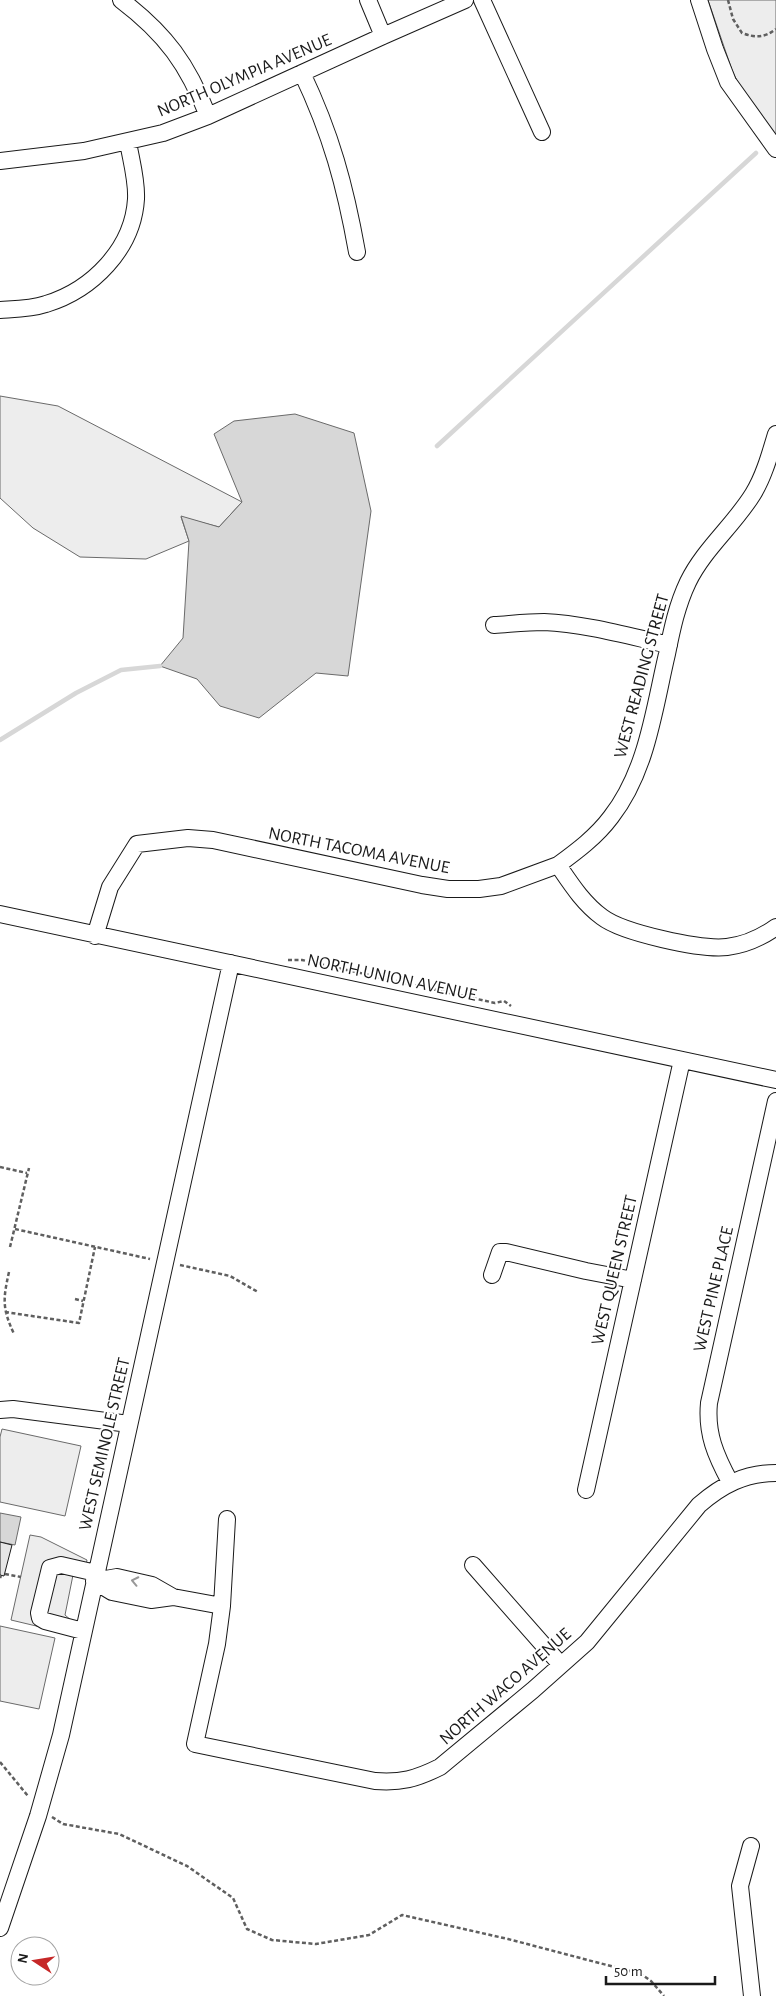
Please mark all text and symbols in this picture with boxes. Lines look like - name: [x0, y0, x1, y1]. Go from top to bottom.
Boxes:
- street label: NORTH OLYMPIA AVENUE: [155, 31, 334, 121]
- street label: WEST READING STREET: [611, 592, 673, 760]
- street label: NORTH TACOMA AVENUE: [267, 825, 451, 877]
- street label: NORTH UNION AVENUE: [305, 951, 478, 1005]
- street label: WEST QUEEN STREET: [589, 1193, 641, 1347]
- street label: WEST PINE PLACE: [691, 1225, 737, 1354]
- street label: WEST SEMINOLE STREET: [76, 1356, 134, 1532]
- one-way arrow: [131, 1576, 139, 1587]
- street label: NORTH WACO AVENUE: [437, 1625, 575, 1748]
- north arrow: [10, 1936, 60, 1986]
- text: N: [15, 1952, 31, 1965]
- scale bar: [606, 1954, 715, 1986]
- text: 50 m: [614, 1964, 643, 1979]

